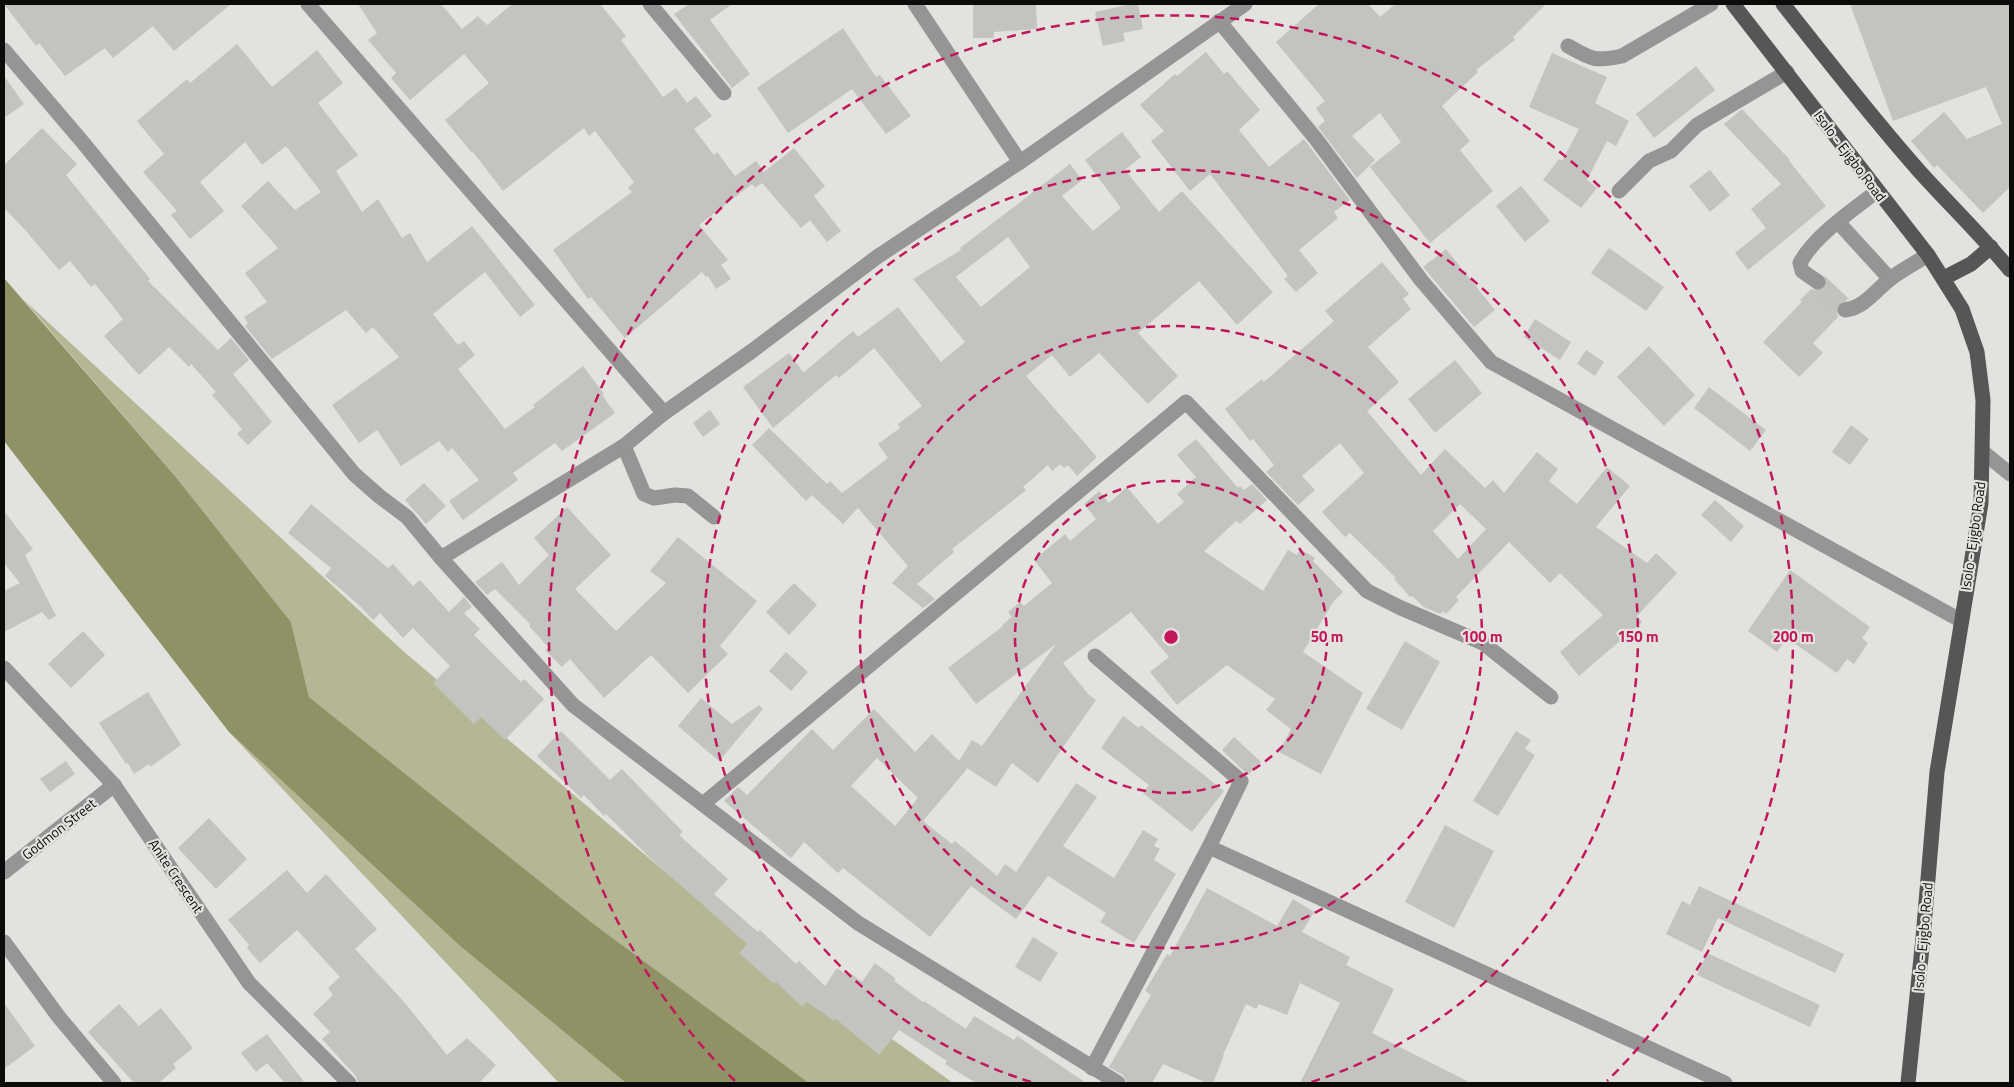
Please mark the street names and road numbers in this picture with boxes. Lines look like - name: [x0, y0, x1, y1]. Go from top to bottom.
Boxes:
- street label: Isolo - Ejigbo Road: [1809, 106, 1892, 206]
- street label: Isolo - Ejigbo Road: [1954, 480, 1991, 592]
- street label: Godmon Street: [17, 793, 100, 864]
- street label: Anite Crescent: [144, 834, 209, 917]
- street label: Isolo - Ejigbo Road: [1907, 882, 1938, 992]

